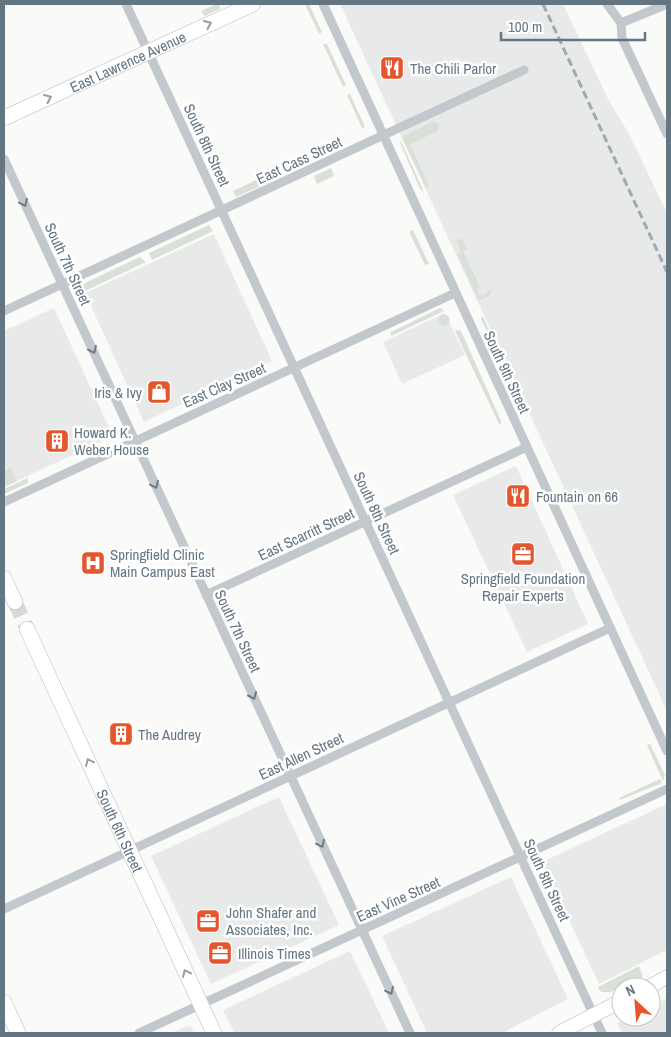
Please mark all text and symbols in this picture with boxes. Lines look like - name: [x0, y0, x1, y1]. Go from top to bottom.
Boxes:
- scale bar: [501, 10, 645, 42]
- text: 100 m: [508, 16, 542, 37]
- one-way arrow: [203, 20, 212, 30]
- street label: East Lawrence Avenue: [66, 26, 189, 97]
- restaurant icon: The Chili Parlor: [379, 55, 405, 81]
- place label: The Chili Parlor: [410, 58, 496, 79]
- one-way arrow: [43, 93, 52, 104]
- street label: South 8th Street: [179, 100, 236, 190]
- street label: East Cass Street: [253, 131, 346, 189]
- one-way arrow: [18, 198, 29, 207]
- street label: South 7th Street: [40, 219, 97, 309]
- street label: South 9th Street: [479, 327, 536, 417]
- one-way arrow: [86, 345, 97, 354]
- street label: East Clay Street: [179, 357, 269, 413]
- shop icon: Iris & Ivy: [146, 379, 172, 405]
- place label: Iris & Ivy: [94, 382, 143, 403]
- place label: Howard K. Weber House: [74, 422, 149, 460]
- building icon: Howard K. Weber House: [44, 428, 70, 454]
- street label: South 8th Street: [349, 468, 406, 558]
- one-way arrow: [149, 480, 159, 489]
- restaurant icon: Fountain on 66: [505, 483, 531, 509]
- place label: Fountain on 66: [536, 486, 618, 507]
- street label: East Scarritt Street: [254, 502, 358, 565]
- office icon: Springfield Foundation Repair Experts: [510, 541, 536, 567]
- place label: Springfield Clinic Main Campus East: [110, 544, 215, 582]
- hospital icon: Springfield Clinic Main Campus East: [80, 550, 106, 576]
- place label: Springfield Foundation Repair Experts: [461, 568, 585, 606]
- street label: South 7th Street: [210, 586, 267, 676]
- one-way arrow: [246, 691, 257, 700]
- building icon: The Audrey: [108, 721, 134, 747]
- place label: The Audrey: [138, 724, 202, 745]
- street label: East Allen Street: [255, 727, 347, 785]
- one-way arrow: [85, 758, 95, 767]
- street label: South 6th Street: [92, 786, 149, 876]
- street label: South 8th Street: [519, 835, 576, 925]
- one-way arrow: [315, 839, 325, 848]
- street label: East Vine Street: [353, 871, 444, 927]
- place label: John Shafer and Associates, Inc.: [225, 902, 316, 940]
- office icon: John Shafer and Associates, Inc.: [195, 908, 221, 934]
- office icon: Illinois Times: [207, 940, 233, 966]
- place label: Illinois Times: [238, 943, 311, 964]
- one-way arrow: [182, 969, 192, 978]
- north arrow: [611, 977, 661, 1027]
- text: N: [623, 980, 638, 1000]
- one-way arrow: [384, 986, 394, 995]

